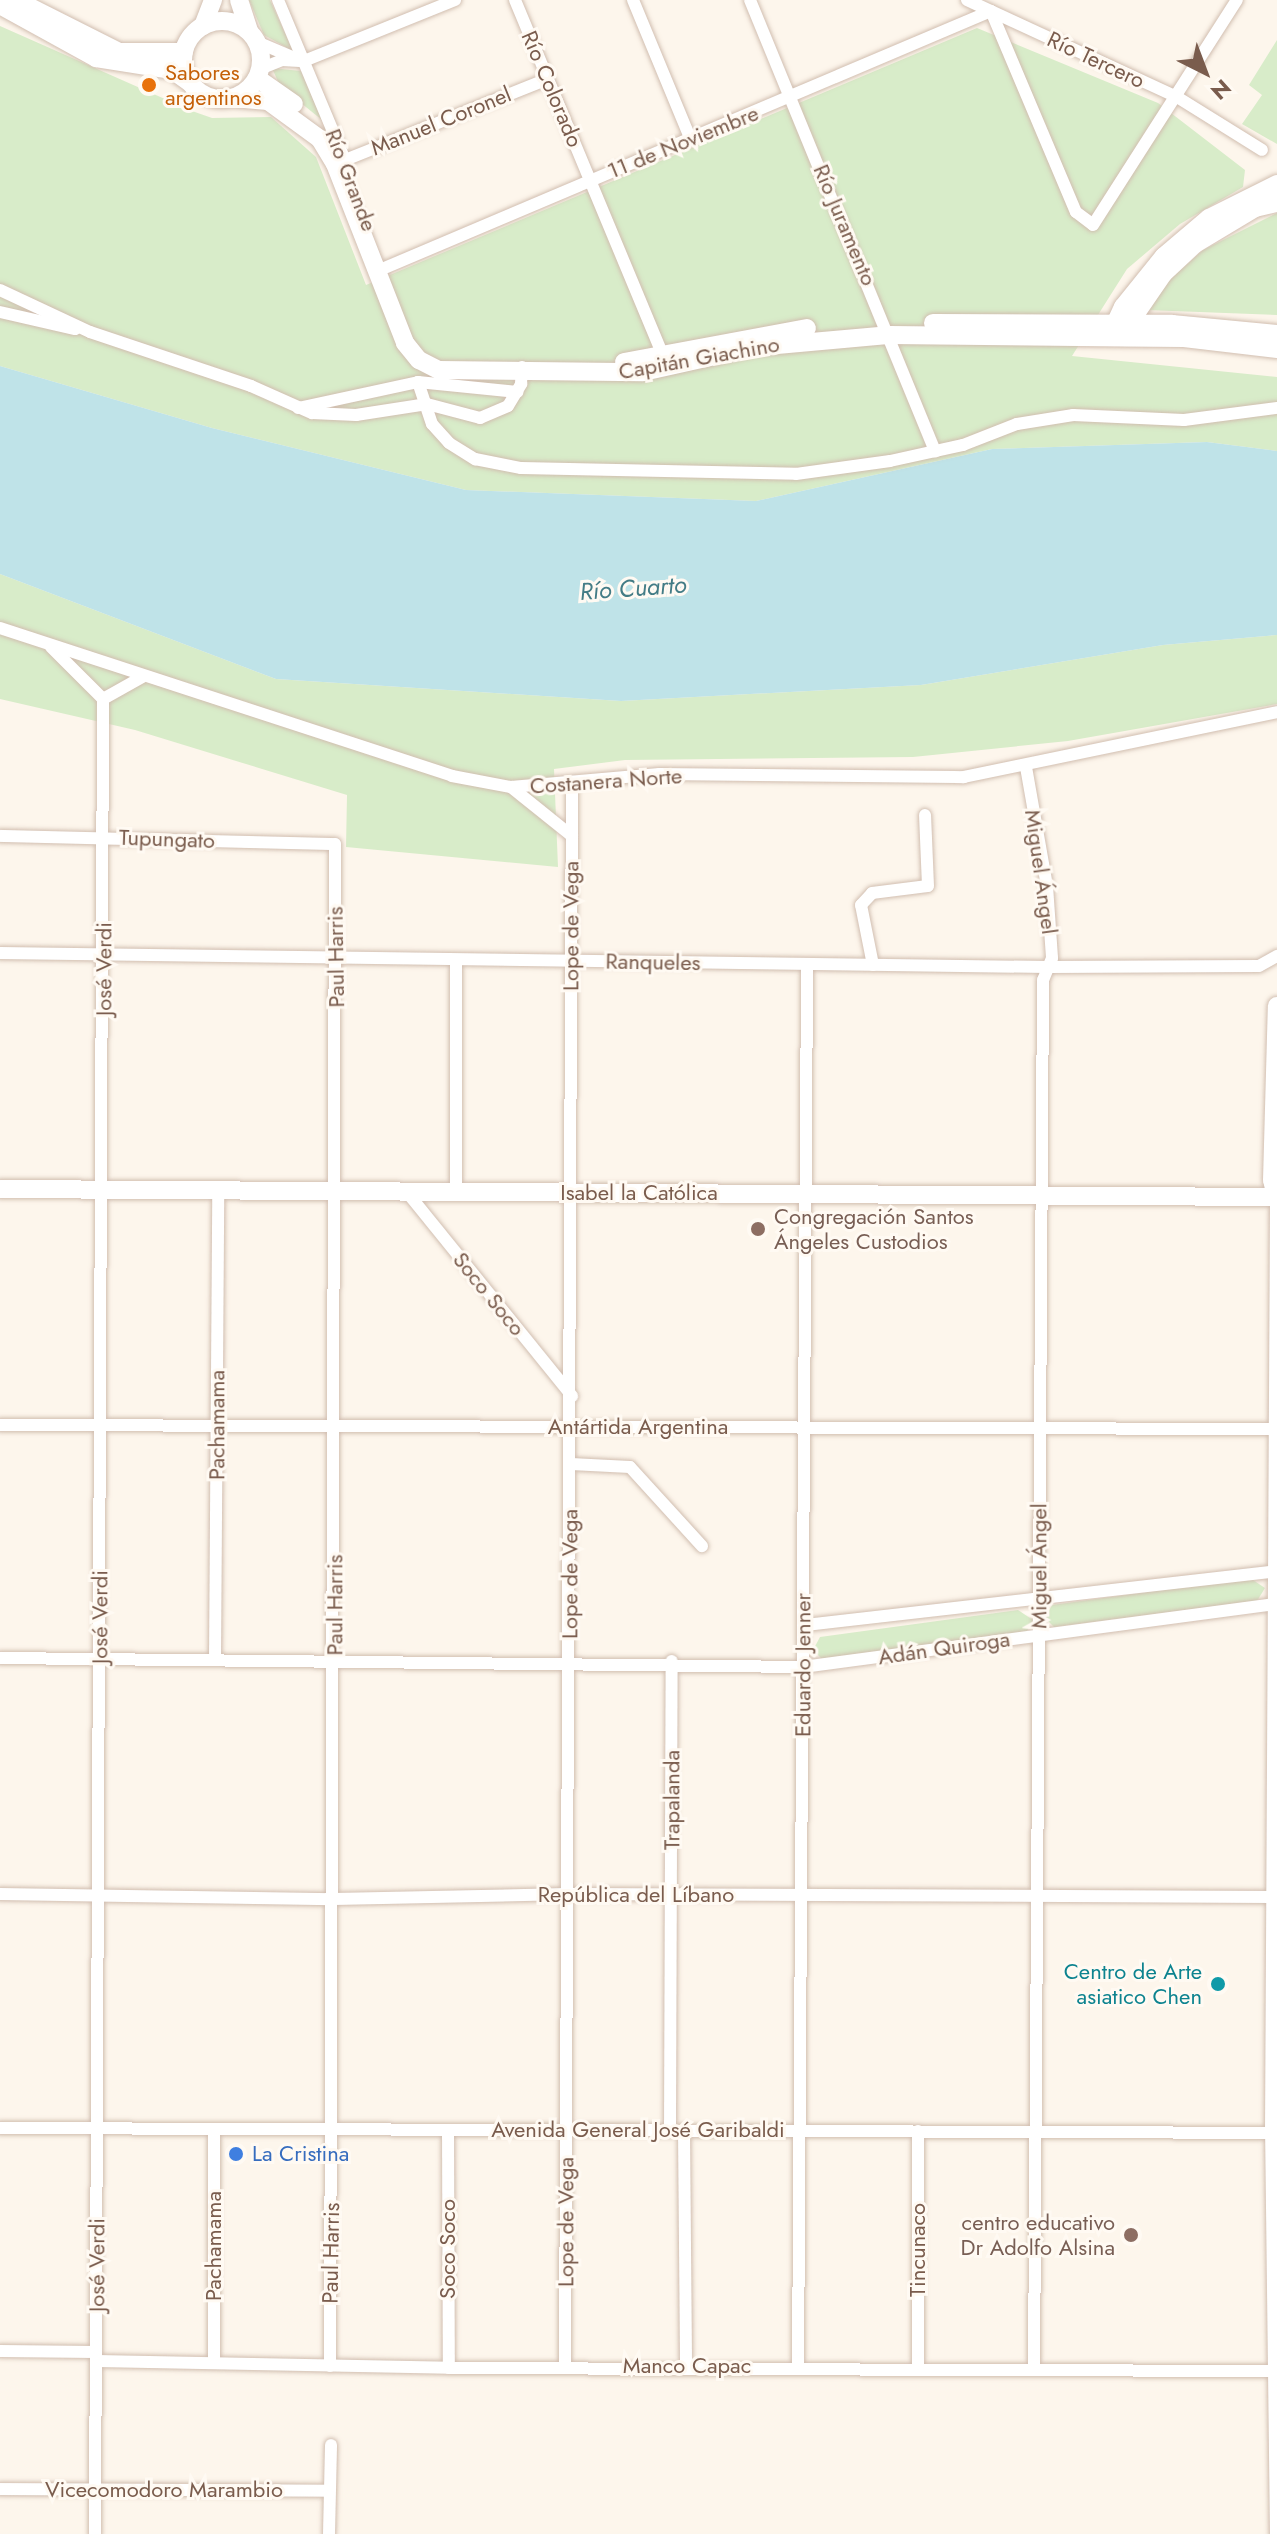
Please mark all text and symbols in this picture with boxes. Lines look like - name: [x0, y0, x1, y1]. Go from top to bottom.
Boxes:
- street label: Río Tercero: [1043, 26, 1149, 94]
- street label: Río Colorado: [516, 27, 588, 151]
- north arrow: [1165, 32, 1245, 112]
- place label: Sabores argentinos: [165, 59, 262, 110]
- text: N: [1204, 72, 1238, 108]
- marker: Sabores argentinos: [140, 76, 158, 94]
- street label: Manuel Coronel: [367, 81, 515, 161]
- street label: 11 de Noviembre: [604, 100, 762, 184]
- street label: Río Grande: [319, 125, 383, 235]
- street label: Río Juramento: [808, 160, 882, 290]
- street label: Capitán Giachino: [617, 331, 781, 385]
- water label: Río Cuarto: [579, 570, 687, 606]
- street label: Costanera Norte: [529, 763, 683, 799]
- street label: Miguel Ángel: [1019, 808, 1063, 936]
- street label: Tupungato: [119, 824, 215, 854]
- street label: Lope de Vega: [558, 861, 584, 991]
- street label: Paul Harris: [322, 906, 350, 1008]
- street label: José Verdi: [91, 922, 117, 1016]
- street label: Ranqueles: [605, 948, 701, 976]
- street label: Isabel la Católica: [560, 1180, 718, 1206]
- place label: Congregación Santos Ángeles Custodios: [774, 1203, 974, 1254]
- marker: Congregación Santos Ángeles Custodios: [749, 1220, 767, 1238]
- street label: Soco Soco: [447, 1247, 531, 1341]
- street label: Pachamama: [204, 1370, 230, 1480]
- street label: Antártida Argentina: [548, 1414, 728, 1440]
- street label: Miguel Ángel: [1026, 1503, 1052, 1629]
- street label: Lope de Vega: [557, 1509, 583, 1639]
- street label: Paul Harris: [322, 1554, 348, 1656]
- street label: José Verdi: [87, 1570, 113, 1664]
- street label: Eduardo Jenner: [790, 1593, 816, 1737]
- street label: Adán Quiroga: [876, 1626, 1012, 1670]
- street label: Trapalanda: [659, 1750, 685, 1850]
- street label: República del Líbano: [538, 1882, 734, 1908]
- place label: Centro de Arte asiatico Chen: [1064, 1958, 1202, 2010]
- marker: Centro de Arte asiatico Chen: [1209, 1975, 1227, 1993]
- street label: Avenida General José Garibaldi: [491, 2117, 785, 2143]
- place label: La Cristina: [252, 2141, 349, 2167]
- marker: La Cristina: [227, 2145, 245, 2163]
- street label: Lope de Vega: [553, 2157, 579, 2287]
- street label: Pachamama: [201, 2191, 227, 2301]
- street label: Soco Soco: [435, 2199, 461, 2299]
- street label: Paul Harris: [317, 2202, 345, 2304]
- street label: Tincunaco: [905, 2203, 931, 2297]
- place label: centro educativo Dr Adolfo Alsina: [961, 2209, 1115, 2260]
- street label: José Verdi: [84, 2218, 110, 2312]
- marker: centro educativo Dr Adolfo Alsina: [1122, 2226, 1140, 2244]
- street label: Manco Capac: [623, 2353, 751, 2379]
- street label: Vicecomodoro Marambio: [45, 2477, 283, 2503]

